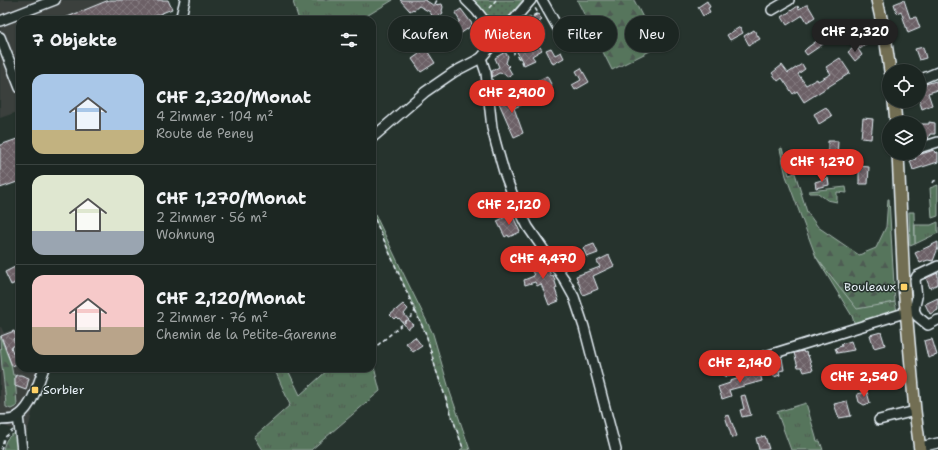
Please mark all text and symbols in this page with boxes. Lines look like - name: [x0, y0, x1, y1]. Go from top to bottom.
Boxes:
- chip: Kaufen: [388, 16, 462, 52]
- chip: Mieten: [470, 16, 545, 52]
- chip: Filter: [553, 16, 617, 52]
- chip: Neu: [625, 16, 679, 52]
- pin: CHF 2,320: [809, 19, 901, 53]
- text: CHF 2,320: [821, 23, 889, 40]
- text: 7 Objekte: [32, 29, 117, 51]
- icon: filters: [338, 29, 360, 51]
- map controls: [882, 64, 926, 160]
- button: locate: [882, 64, 926, 108]
- pin: CHF 2,900: [466, 80, 558, 114]
- text: CHF 2,900: [478, 84, 546, 101]
- text: CHF 2,320/Monat: [156, 86, 311, 108]
- icon: home: [64, 90, 112, 138]
- text: 4 Zimmer · 104 m²: [156, 108, 273, 125]
- button: layers: [882, 116, 926, 160]
- text: Route de Peney: [156, 125, 254, 142]
- pin: CHF 1,270: [776, 149, 868, 183]
- text: CHF 1,270: [790, 153, 854, 170]
- text: CHF 1,270/Monat: [156, 187, 306, 209]
- icon: home: [64, 191, 112, 239]
- pin: CHF 2,120: [463, 192, 555, 226]
- text: CHF 2,120: [477, 196, 541, 213]
- text: 2 Zimmer · 56 m²: [156, 209, 267, 226]
- text: Wohnung: [156, 226, 215, 243]
- pin: CHF 4,470: [497, 246, 589, 280]
- text: CHF 4,470: [509, 250, 577, 267]
- place label: Bouleaux: [844, 279, 896, 295]
- marker: Bouleaux: [899, 282, 909, 292]
- text: CHF 2,120/Monat: [156, 287, 306, 309]
- icon: home: [64, 291, 112, 339]
- text: 2 Zimmer · 76 m²: [156, 309, 268, 326]
- text: Chemin de la Petite-Garenne: [156, 326, 337, 343]
- pin: CHF 2,140: [694, 350, 786, 384]
- text: CHF 2,140: [708, 354, 772, 371]
- pin: CHF 2,540: [818, 364, 910, 398]
- text: CHF 2,540: [830, 368, 898, 385]
- place label: Sorbier: [43, 382, 85, 398]
- marker: Sorbier: [30, 385, 40, 395]

